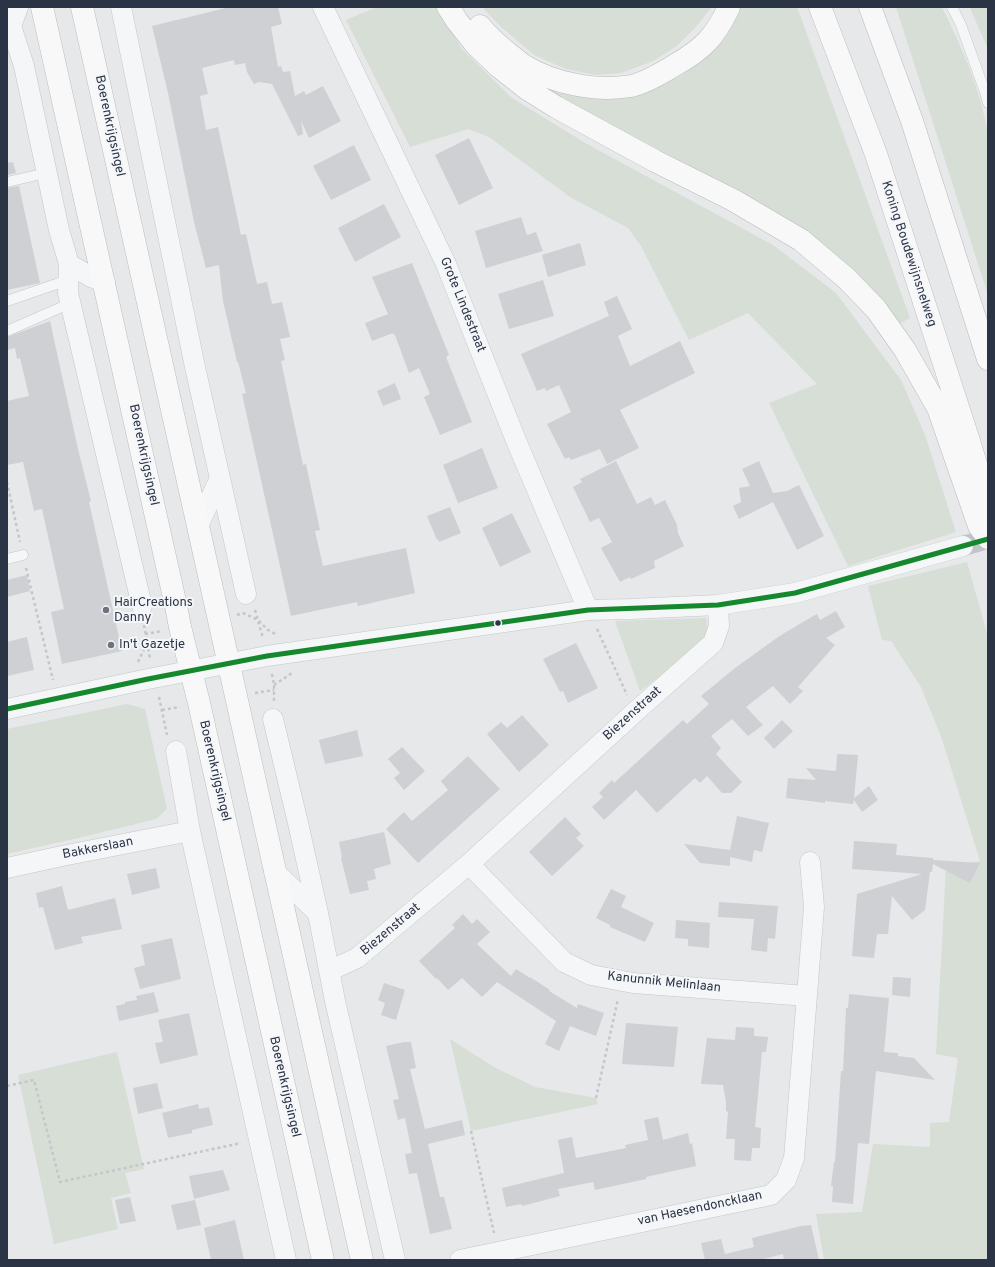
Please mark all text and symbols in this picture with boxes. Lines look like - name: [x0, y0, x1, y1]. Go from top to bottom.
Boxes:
- street label: Boerenkrijgsingel: [91, 74, 127, 178]
- street label: Koning Boudewijnsnelweg: [877, 179, 939, 329]
- street label: Grote Lindestraat: [436, 255, 488, 355]
- street label: Boerenkrijgsingel: [125, 403, 161, 507]
- place label: HairCreations Danny: [114, 595, 193, 626]
- marker: HairCreations Danny: [101, 605, 111, 615]
- unlabelled marker: [493, 618, 503, 628]
- place label: In't Gazetje: [119, 637, 185, 653]
- marker: In't Gazetje: [106, 640, 116, 650]
- street label: Biezenstraat: [601, 684, 665, 744]
- street label: Boerenkrijgsingel: [195, 719, 233, 823]
- street label: Bakkerslaan: [61, 835, 135, 863]
- street label: Biezenstraat: [358, 901, 424, 959]
- street label: Kanunnik Melinlaan: [606, 969, 722, 997]
- street label: Boerenkrijgsingel: [265, 1035, 303, 1139]
- street label: van Haesendoncklaan: [636, 1188, 764, 1230]

